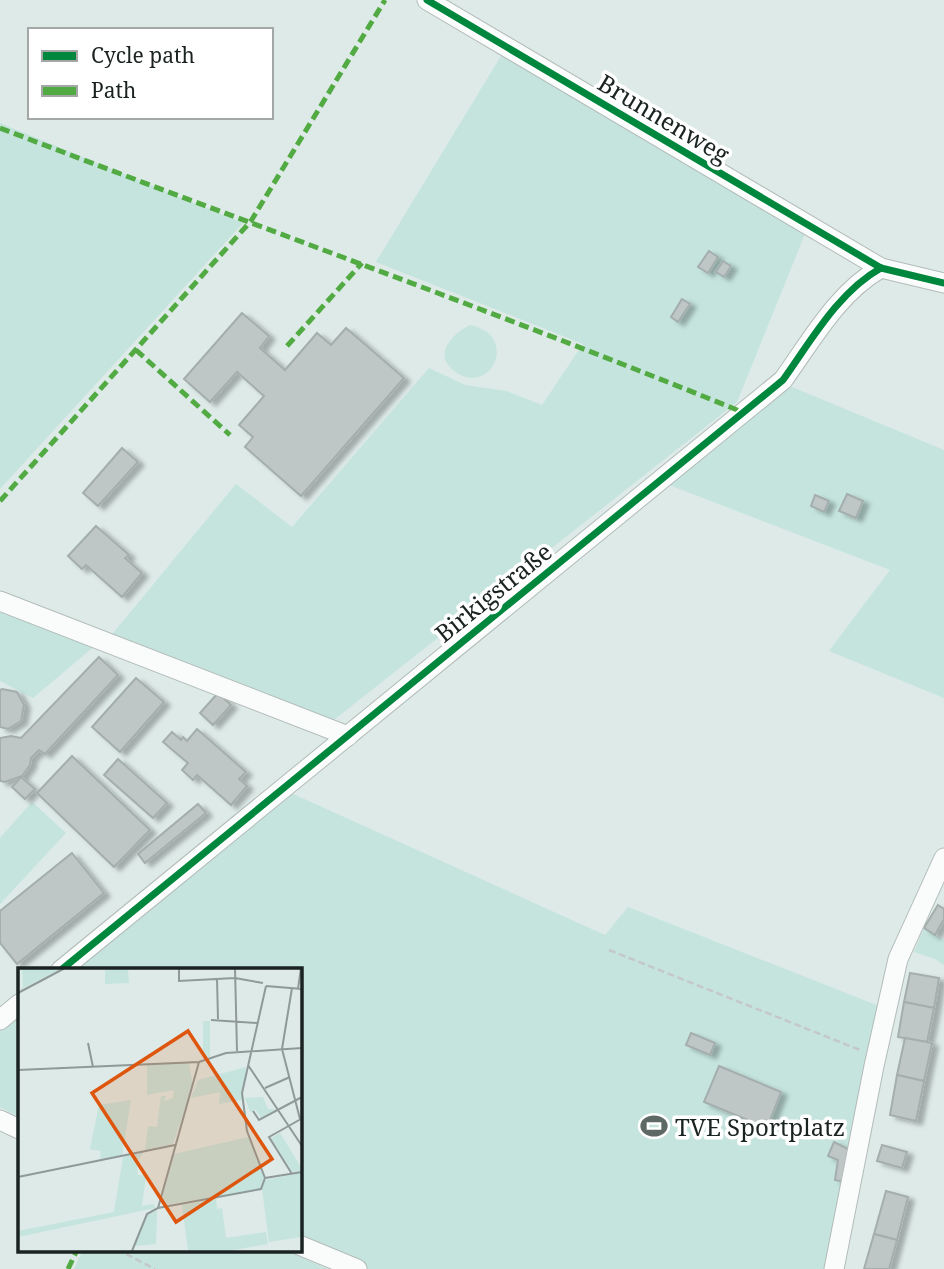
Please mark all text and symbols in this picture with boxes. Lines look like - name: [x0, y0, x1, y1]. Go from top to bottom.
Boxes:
- legend: [28, 28, 273, 119]
- text: Cycle path: [91, 41, 195, 69]
- street label: Brunnenweg: [592, 66, 736, 170]
- text: Path: [91, 76, 136, 104]
- street label: Birkigstraße: [428, 535, 558, 649]
- inset map: [18, 968, 301, 1252]
- place label: TVE Sportplatz: [675, 1110, 845, 1143]
- sports icon: TVE Sportplatz: [639, 1111, 669, 1141]

